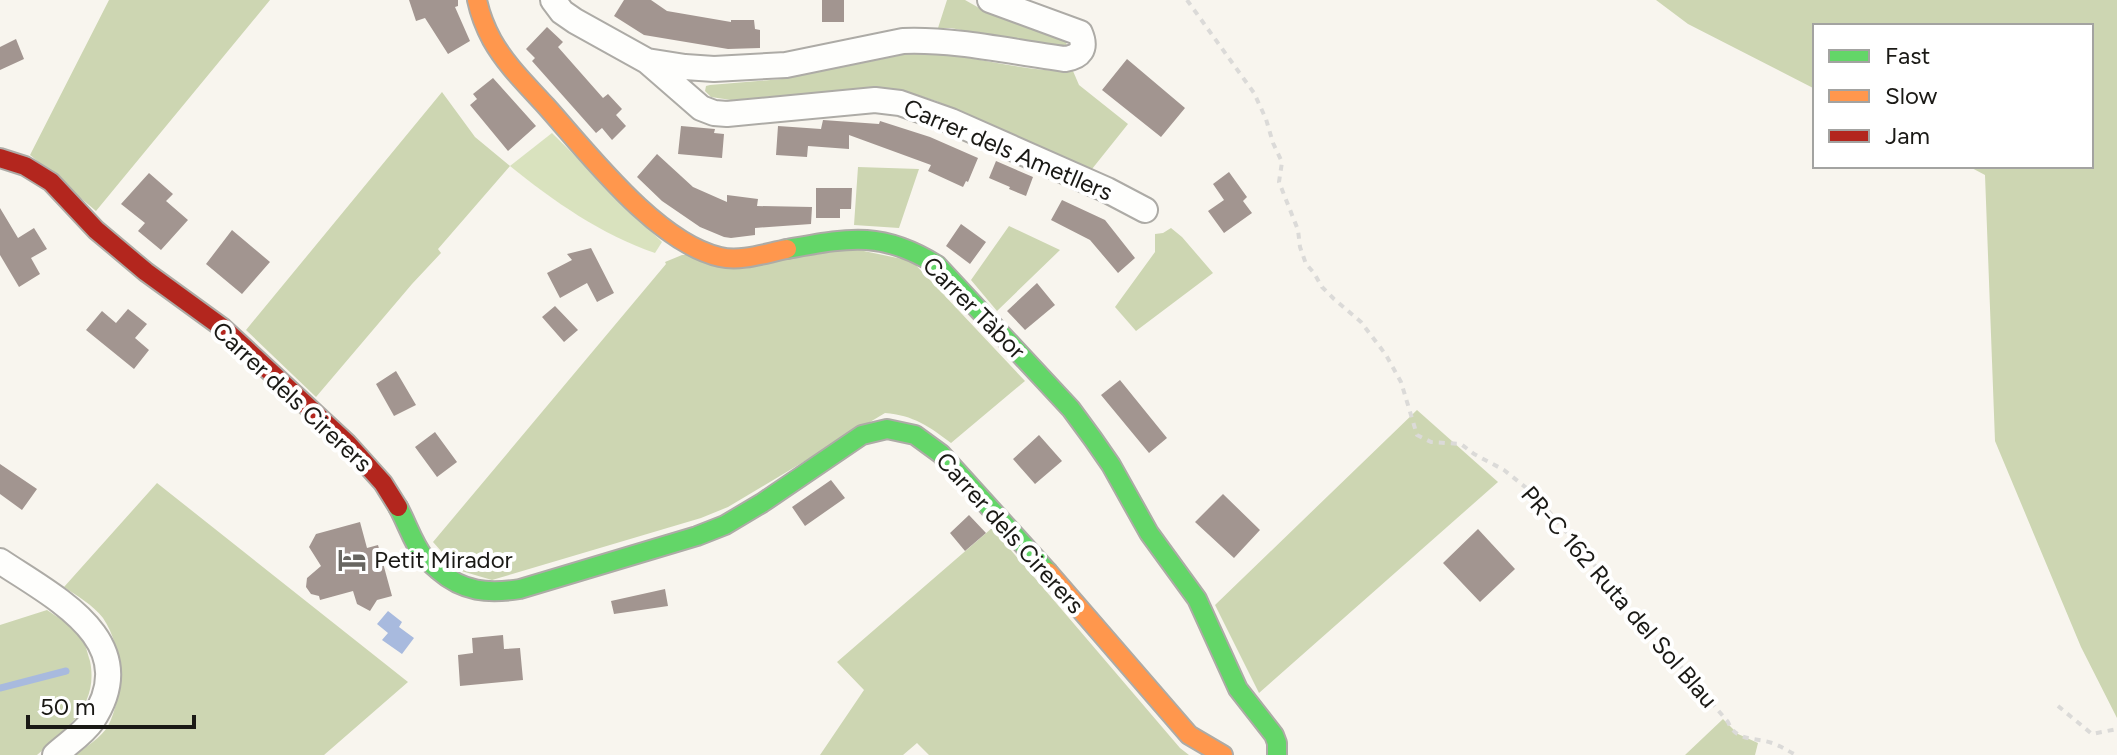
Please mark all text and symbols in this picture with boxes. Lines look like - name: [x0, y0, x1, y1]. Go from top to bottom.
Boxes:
- legend: [1813, 24, 2093, 168]
- text: Fast: [1885, 41, 1930, 70]
- text: Slow: [1885, 81, 1938, 110]
- street label: Carrer dels Ametllers: [899, 92, 1117, 207]
- text: Jam: [1885, 121, 1930, 150]
- street label: Carrer Tàbor: [917, 250, 1032, 365]
- street label: Carrer dels Cirerers: [207, 315, 378, 478]
- street label: Carrer dels Cirerers: [930, 446, 1090, 619]
- street label: PR-C 162 Ruta del Sol Blau: [1515, 480, 1724, 714]
- hotel icon: Petit Mirador: [337, 545, 367, 575]
- place label: Petit Mirador: [374, 545, 513, 574]
- scale bar: [28, 679, 194, 729]
- text: 50 m: [40, 692, 96, 721]

